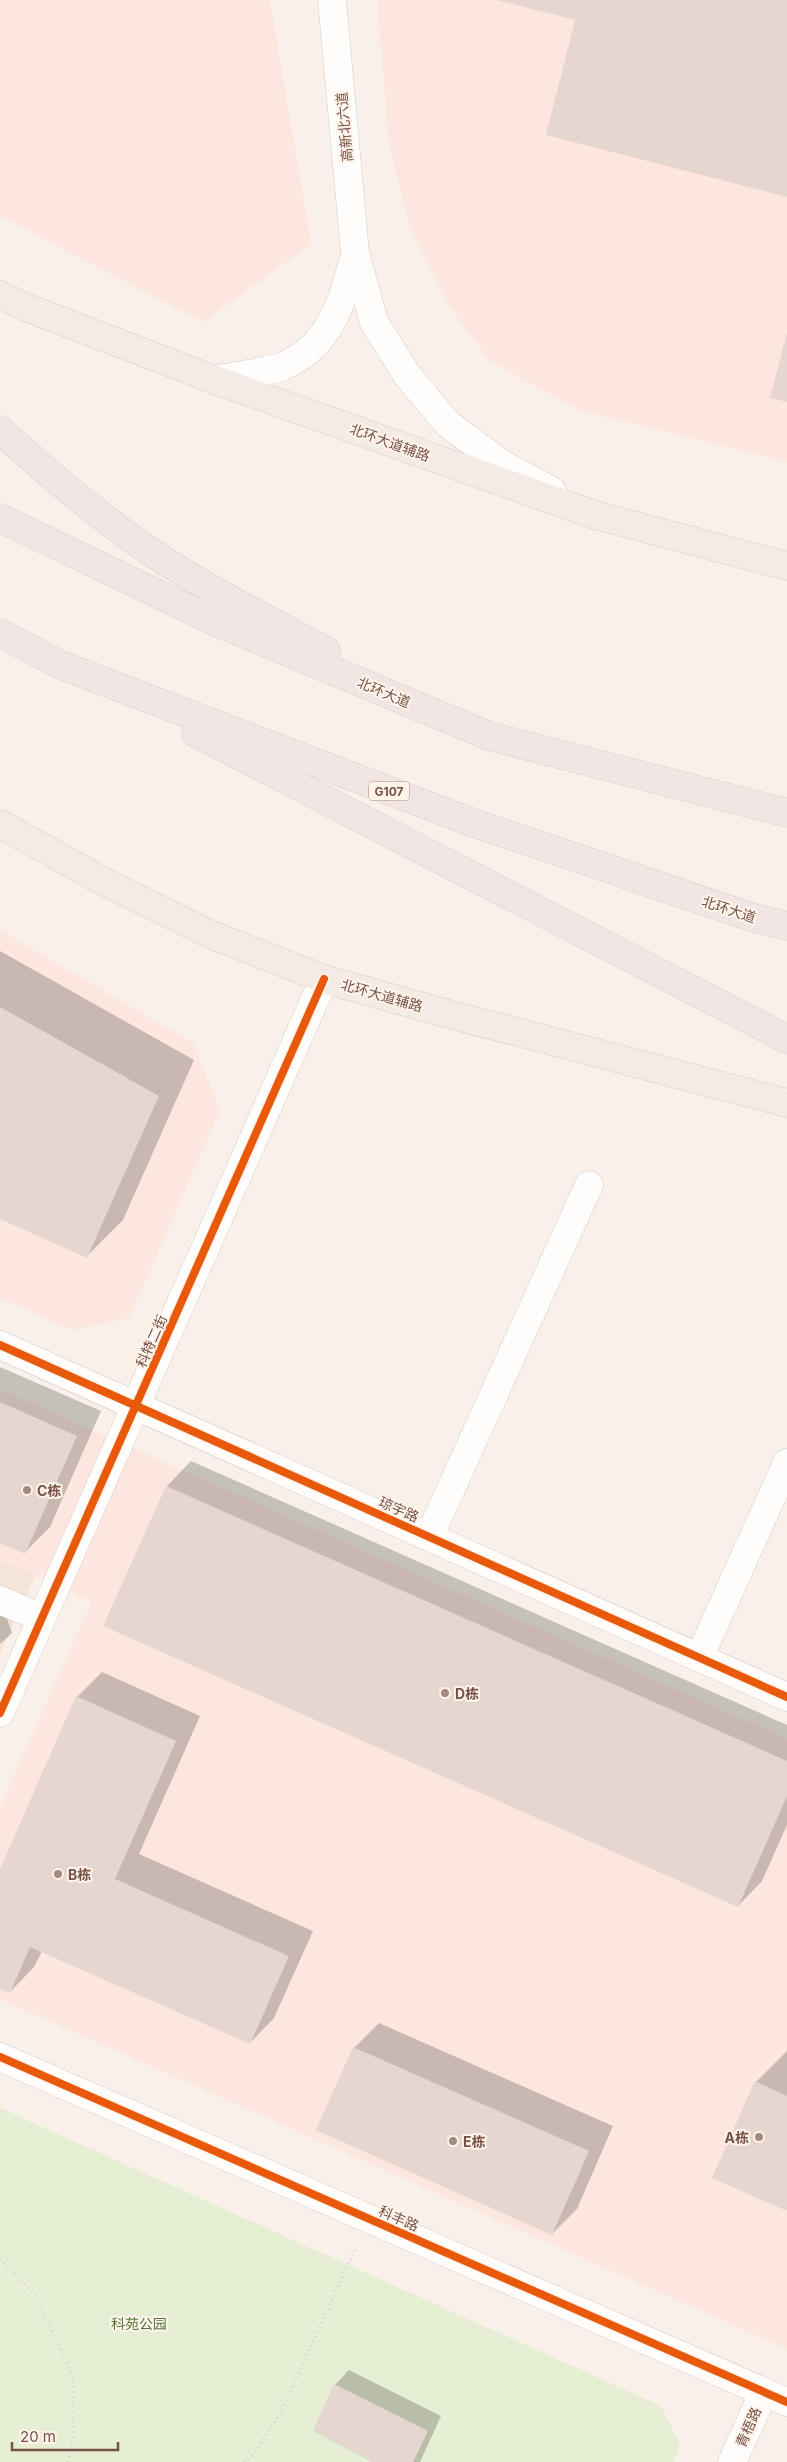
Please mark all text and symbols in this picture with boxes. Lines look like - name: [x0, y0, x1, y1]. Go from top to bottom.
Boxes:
- street label: 高新北六道: [332, 91, 356, 163]
- street label: 北环大道辅路: [348, 420, 432, 464]
- street label: 北环大道: [355, 673, 413, 711]
- road number: G107: [369, 781, 409, 800]
- street label: 北环大道: [700, 892, 758, 926]
- street label: 北环大道辅路: [339, 975, 425, 1015]
- street label: 科特二街: [132, 1312, 170, 1370]
- place label: C栋: [37, 1482, 61, 1499]
- marker: C栋: [21, 1484, 33, 1496]
- street label: 琼宇路: [376, 1493, 422, 1525]
- place label: D栋: [455, 1685, 479, 1702]
- marker: D栋: [439, 1687, 451, 1699]
- place label: B栋: [68, 1866, 91, 1883]
- marker: B栋: [52, 1868, 64, 1880]
- place label: A栋: [725, 2129, 749, 2146]
- marker: A栋: [753, 2131, 765, 2143]
- place label: E栋: [463, 2133, 486, 2150]
- marker: E栋: [447, 2135, 459, 2147]
- street label: 科丰路: [376, 2202, 422, 2234]
- park label: 科苑公园: [111, 2315, 167, 2332]
- street label: 青梧路: [732, 2404, 764, 2450]
- scale bar: [12, 2420, 119, 2452]
- text: 20 m: [20, 2427, 56, 2446]

